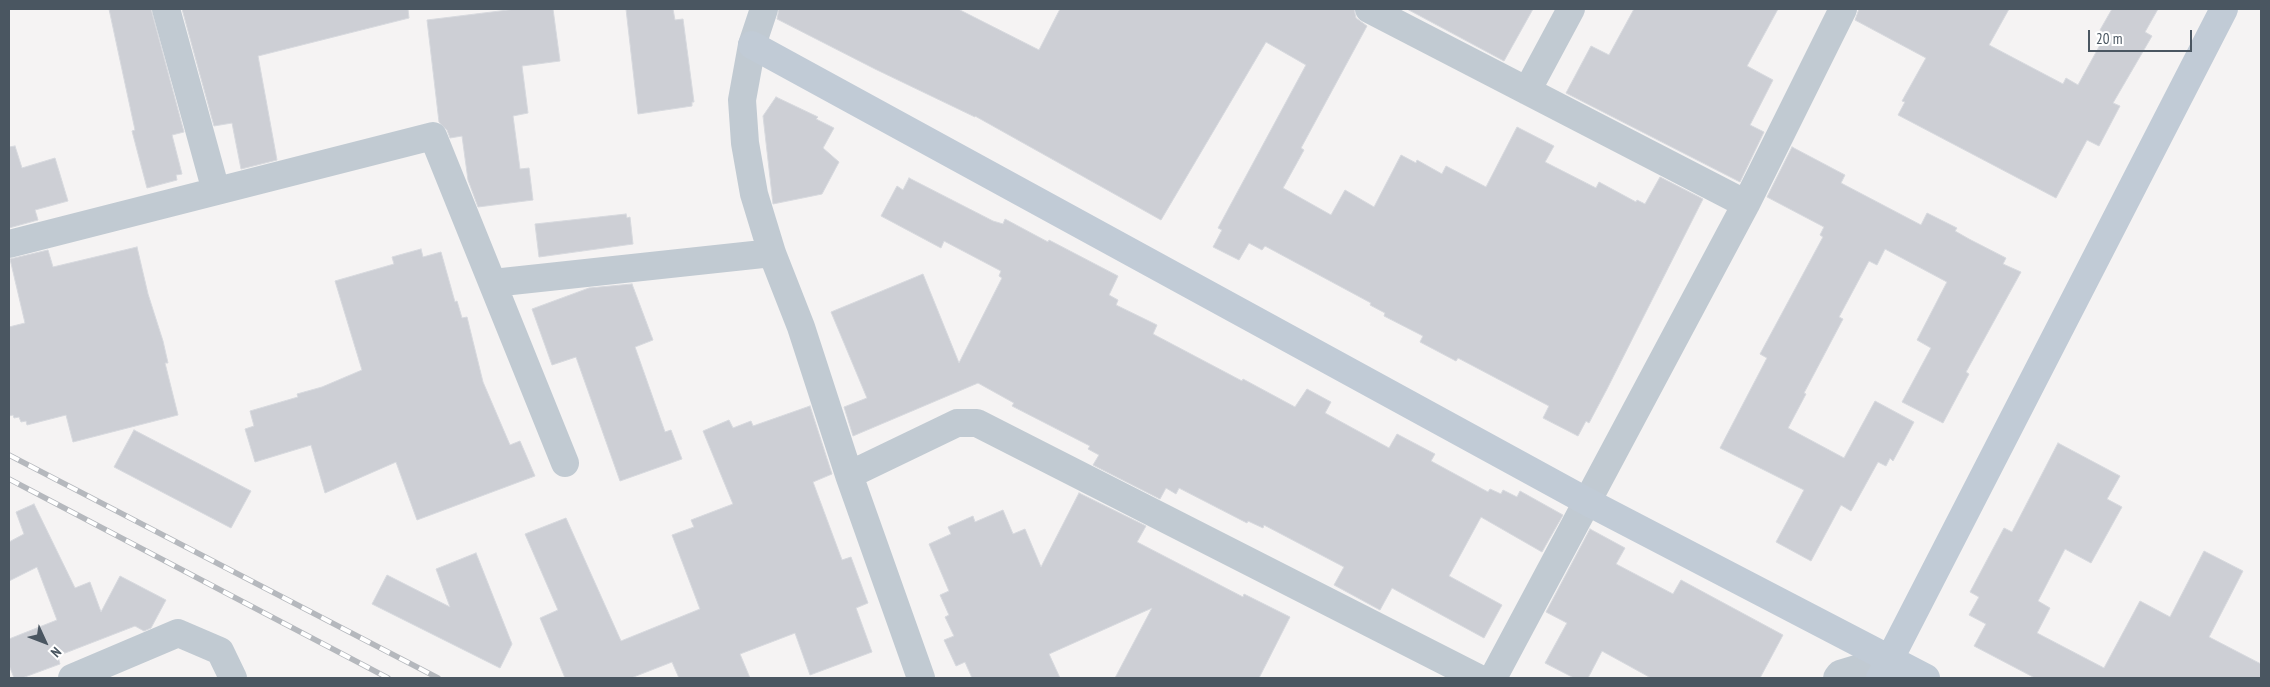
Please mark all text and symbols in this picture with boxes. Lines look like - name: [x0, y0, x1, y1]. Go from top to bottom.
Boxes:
- scale bar: [2090, 20, 2194, 52]
- text: 20 m: [2096, 29, 2122, 48]
- north arrow: [20, 617, 70, 667]
- text: N: [47, 643, 65, 661]

